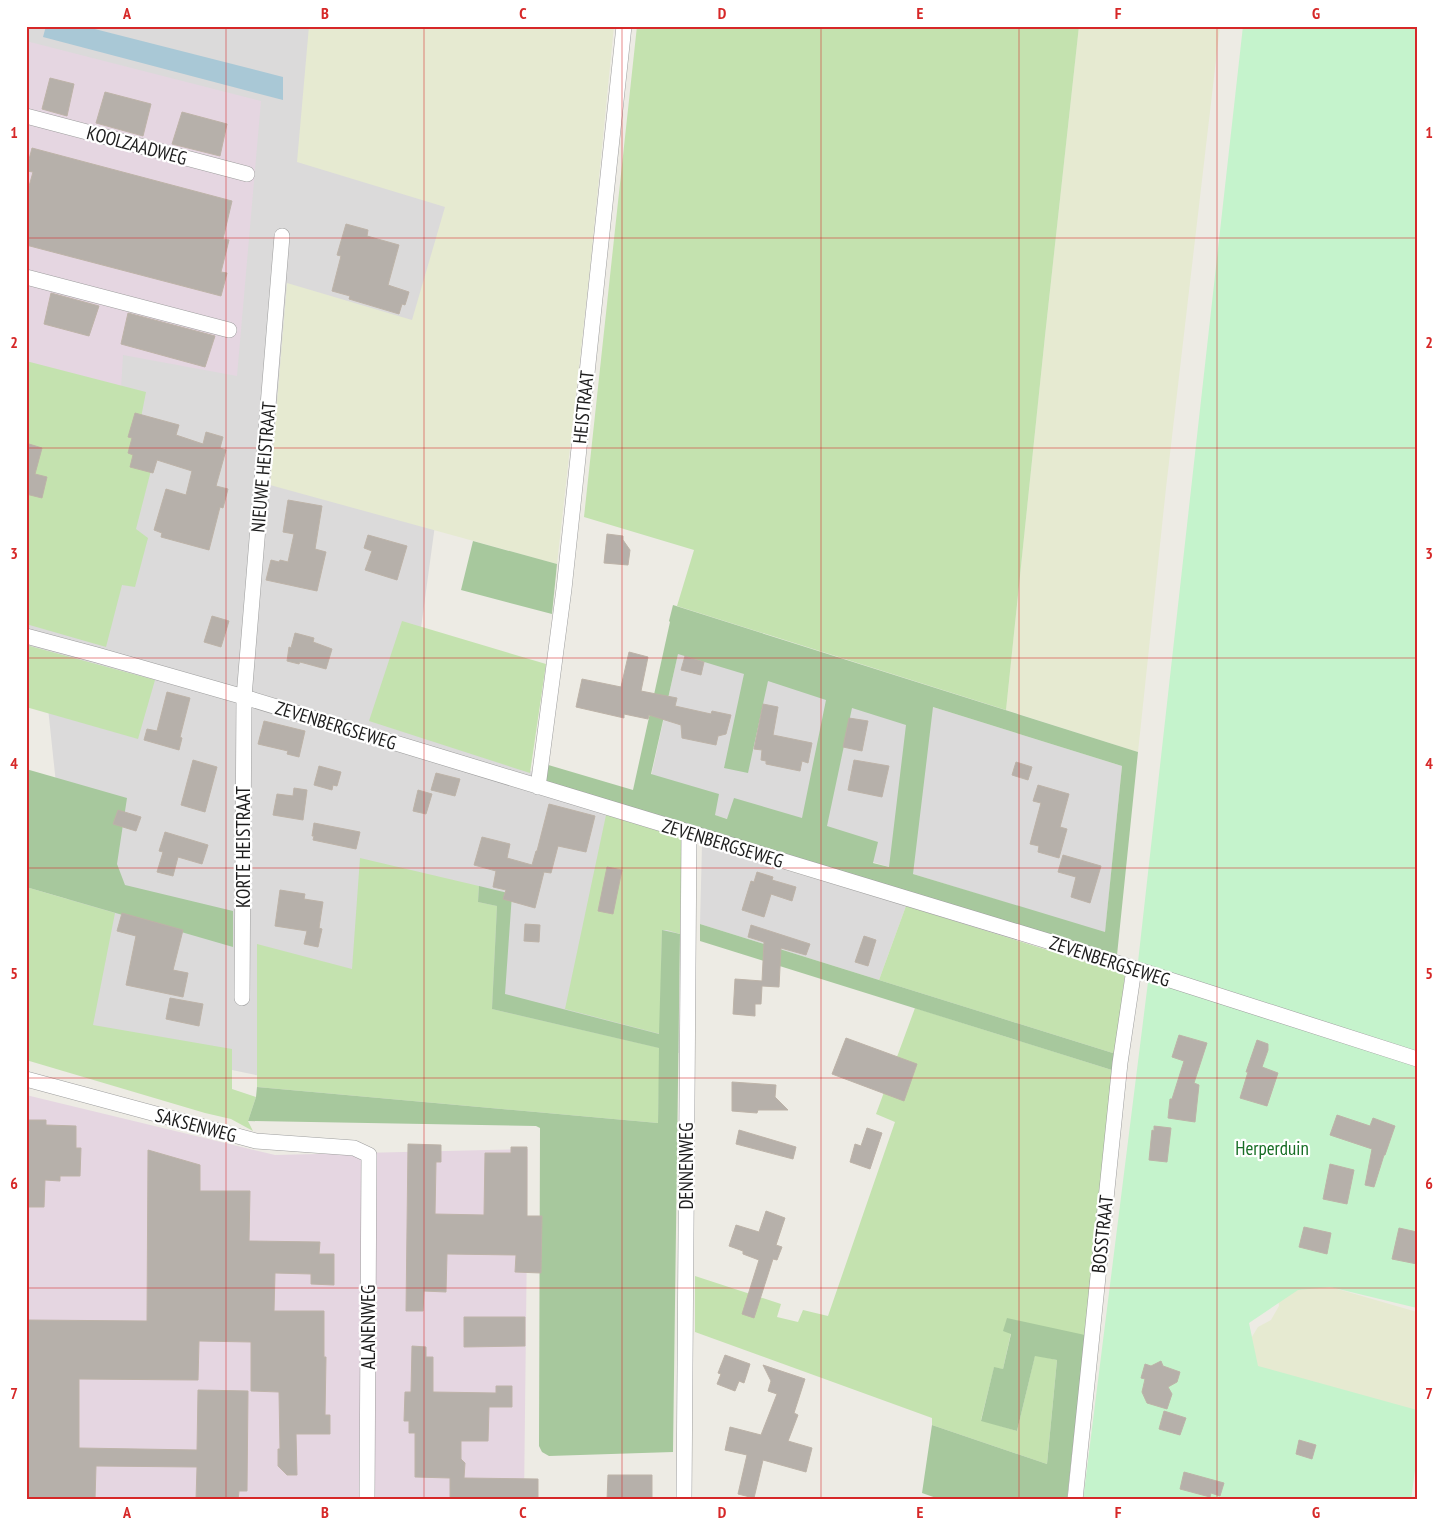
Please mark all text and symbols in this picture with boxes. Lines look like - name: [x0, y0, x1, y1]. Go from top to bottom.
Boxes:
- text: A: [122, 3, 132, 23]
- text: B: [321, 3, 329, 23]
- text: C: [519, 3, 527, 23]
- text: D: [718, 3, 727, 23]
- text: E: [917, 3, 924, 23]
- text: F: [1115, 3, 1122, 23]
- text: G: [1312, 3, 1320, 23]
- street label: KOOLZAADWEG: [84, 120, 190, 170]
- text: 1: [10, 122, 18, 142]
- text: 1: [1425, 122, 1433, 142]
- text: 2: [10, 332, 18, 352]
- text: 2: [1425, 332, 1433, 352]
- street label: HEISTRAAT: [567, 369, 599, 445]
- street label: NIEUWE HEISTRAAT: [245, 400, 281, 533]
- text: 3: [10, 543, 18, 563]
- text: 3: [1425, 543, 1433, 563]
- street label: ZEVENBERGSEWEG: [273, 695, 399, 755]
- text: 4: [10, 753, 18, 773]
- text: 4: [1425, 753, 1433, 773]
- street label: KORTE HEISTRAAT: [231, 786, 255, 908]
- street label: ZEVENBERGSEWEG: [660, 813, 786, 873]
- street label: ZEVENBERGSEWEG: [1047, 930, 1173, 992]
- text: 5: [10, 963, 18, 983]
- text: 5: [1425, 963, 1433, 983]
- street label: SAKSENWEG: [153, 1103, 239, 1147]
- street label: DENNENWEG: [674, 1122, 698, 1210]
- park label: Herperduin: [1235, 1136, 1309, 1160]
- text: 6: [10, 1173, 18, 1193]
- text: 6: [1425, 1173, 1433, 1193]
- street label: BOSSTRAAT: [1086, 1193, 1118, 1274]
- street label: ALANENWEG: [356, 1285, 380, 1369]
- text: 7: [10, 1383, 18, 1403]
- text: 7: [1425, 1383, 1433, 1403]
- text: A: [122, 1502, 132, 1522]
- text: B: [321, 1502, 329, 1522]
- text: C: [519, 1502, 527, 1522]
- text: D: [718, 1502, 727, 1522]
- text: E: [917, 1502, 924, 1522]
- text: F: [1115, 1502, 1122, 1522]
- text: G: [1312, 1502, 1320, 1522]

